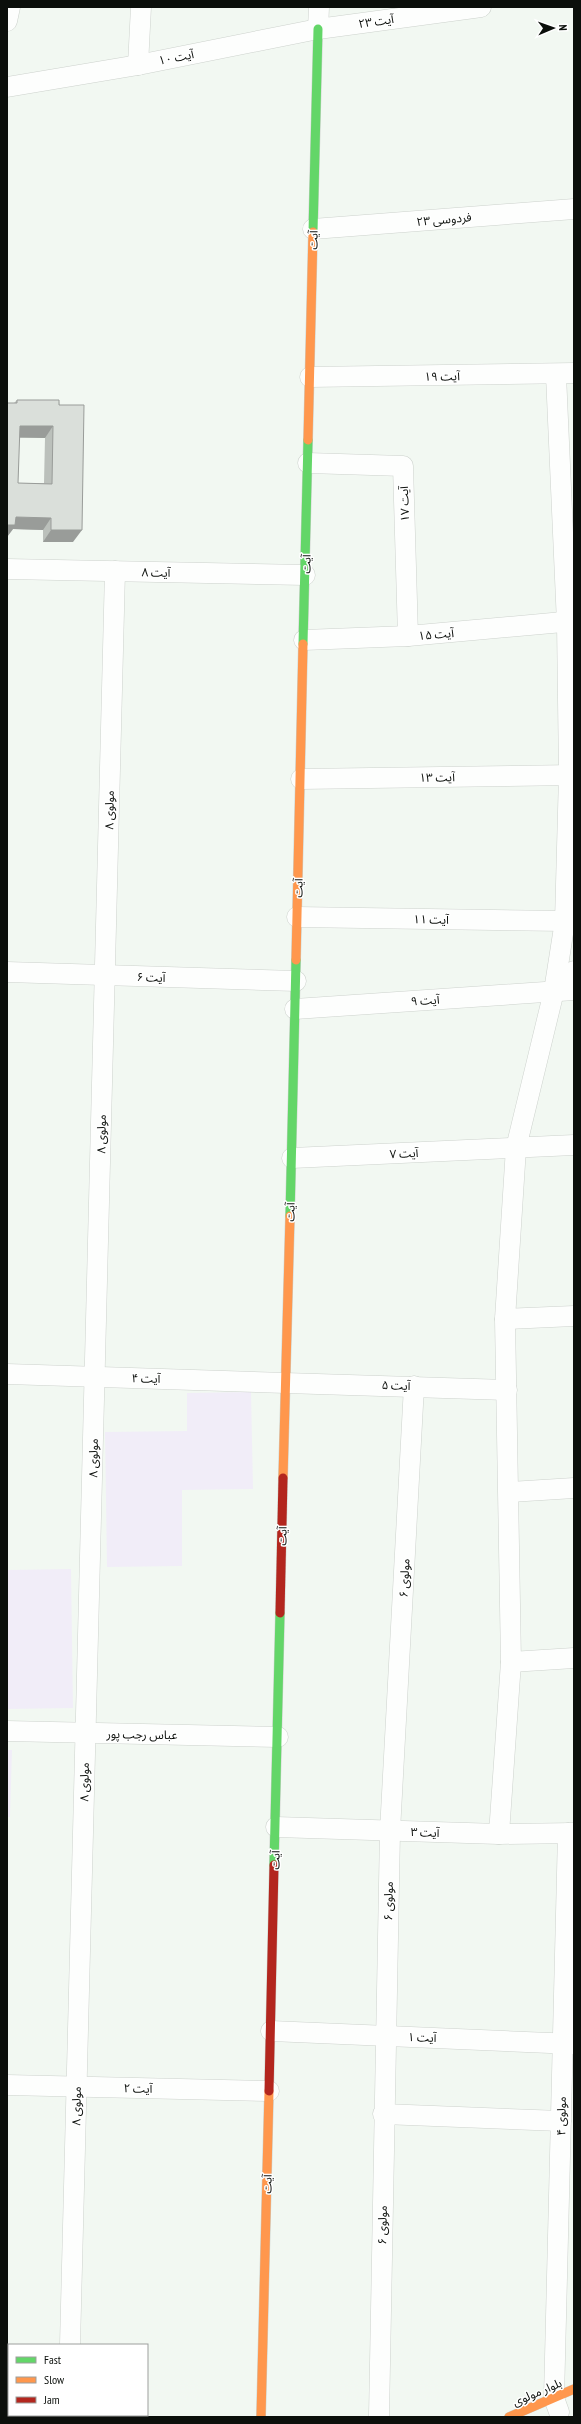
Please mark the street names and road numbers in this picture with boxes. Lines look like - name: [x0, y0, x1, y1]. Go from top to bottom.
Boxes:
- street label: آیت ۲۳: [357, 11, 395, 31]
- street label: آیت ۱۰: [157, 46, 195, 68]
- street label: فردوسی ۲۳: [416, 209, 472, 229]
- street label: آیت: [305, 230, 321, 250]
- street label: آیت ۱۹: [424, 368, 461, 384]
- street label: آیت ۱۷: [396, 485, 412, 522]
- street label: آیت: [298, 554, 314, 574]
- street label: آیت ۸: [141, 564, 171, 580]
- street label: آیت ۱۵: [418, 625, 455, 643]
- street label: آیت ۱۳: [419, 769, 456, 785]
- street label: مولوی ۸: [101, 790, 117, 830]
- street label: آیت: [290, 878, 306, 898]
- street label: آیت ۱۱: [413, 911, 450, 927]
- street label: آیت ۶: [136, 969, 166, 985]
- street label: آیت ۹: [410, 991, 440, 1009]
- street label: مولوی ۸: [93, 1114, 109, 1154]
- street label: آیت ۷: [389, 1145, 419, 1161]
- street label: آیت: [282, 1202, 298, 1222]
- street label: آیت ۴: [131, 1370, 161, 1386]
- street label: آیت ۵: [381, 1377, 411, 1393]
- street label: مولوی ۸: [85, 1438, 101, 1478]
- street label: آیت: [274, 1526, 290, 1546]
- street label: مولوی ۶: [395, 1558, 413, 1598]
- street label: عباس رجب پور: [105, 1726, 178, 1743]
- street label: مولوی ۸: [76, 1762, 92, 1802]
- street label: آیت ۳: [410, 1824, 440, 1840]
- street label: آیت: [267, 1850, 283, 1870]
- street label: مولوی ۶: [380, 1881, 396, 1921]
- street label: آیت ۱: [407, 2029, 437, 2045]
- street label: آیت ۲: [123, 2080, 153, 2096]
- street label: مولوی ۸: [68, 2086, 84, 2126]
- street label: مولوی ۴: [553, 2096, 569, 2136]
- street label: آیت: [259, 2174, 275, 2194]
- street label: مولوی ۶: [374, 2205, 390, 2245]
- street label: بلوار مولوی: [510, 2375, 564, 2409]

